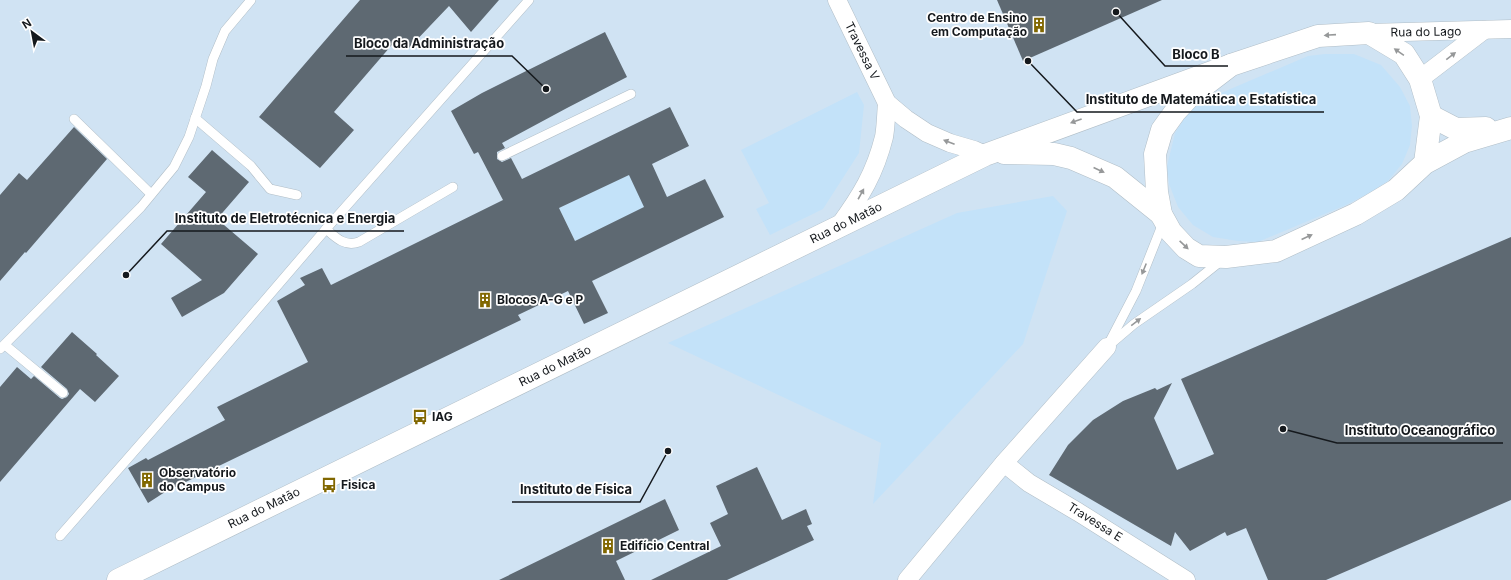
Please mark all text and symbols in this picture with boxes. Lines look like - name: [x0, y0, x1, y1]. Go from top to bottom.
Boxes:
- place label: Centro de Ensino em Computação: [927, 10, 1027, 39]
- north arrow: [12, 12, 52, 52]
- text: N: [19, 15, 34, 32]
- building icon: Centro de Ensino em Computação: [1030, 16, 1048, 34]
- street label: Travessa V: [842, 19, 883, 82]
- street label: Rua do Lago: [1390, 23, 1462, 40]
- callout: Bloco da Administração: [346, 31, 512, 56]
- one-way arrow: [1324, 32, 1336, 39]
- text: Bloco da Administração: [354, 35, 504, 51]
- callout: Bloco B: [1165, 41, 1228, 66]
- text: Bloco B: [1172, 46, 1220, 62]
- one-way arrow: [1393, 48, 1404, 56]
- one-way arrow: [1445, 51, 1456, 60]
- callout: Instituto de Matemática e Estatística: [1077, 87, 1324, 112]
- text: Instituto de Matemática e Estatística: [1086, 91, 1316, 107]
- one-way arrow: [1069, 119, 1081, 125]
- one-way arrow: [943, 138, 955, 144]
- one-way arrow: [1093, 167, 1105, 173]
- one-way arrow: [858, 188, 865, 200]
- street label: Rua do Matão: [807, 199, 884, 246]
- callout: Instituto de Eletrotécnica e Energia: [167, 206, 404, 231]
- text: Instituto de Eletrotécnica e Energia: [175, 210, 395, 226]
- one-way arrow: [1301, 234, 1313, 240]
- one-way arrow: [1179, 240, 1189, 250]
- one-way arrow: [1141, 264, 1147, 276]
- building icon: Blocos A-G e P: [476, 291, 494, 309]
- place label: Blocos A-G e P: [497, 292, 584, 307]
- one-way arrow: [1131, 318, 1142, 326]
- street label: Rua do Matão: [516, 342, 593, 389]
- bus stop icon: IAG: [411, 408, 429, 426]
- place label: IAG: [432, 409, 453, 424]
- callout: Instituto Oceanográfico: [1337, 418, 1503, 443]
- text: Instituto Oceanográfico: [1345, 422, 1495, 438]
- place label: Observatório do Campus: [159, 465, 236, 494]
- building icon: Observatório do Campus: [138, 471, 156, 489]
- bus stop icon: Fisica: [320, 476, 338, 494]
- place label: Fisica: [341, 477, 375, 492]
- callout: Instituto de Física: [512, 477, 640, 502]
- text: Instituto de Física: [520, 481, 632, 497]
- street label: Rua do Matão: [225, 484, 302, 531]
- street label: Travessa E: [1065, 499, 1125, 544]
- building icon: Edifício Central: [599, 537, 617, 555]
- place label: Edifício Central: [620, 538, 710, 553]

